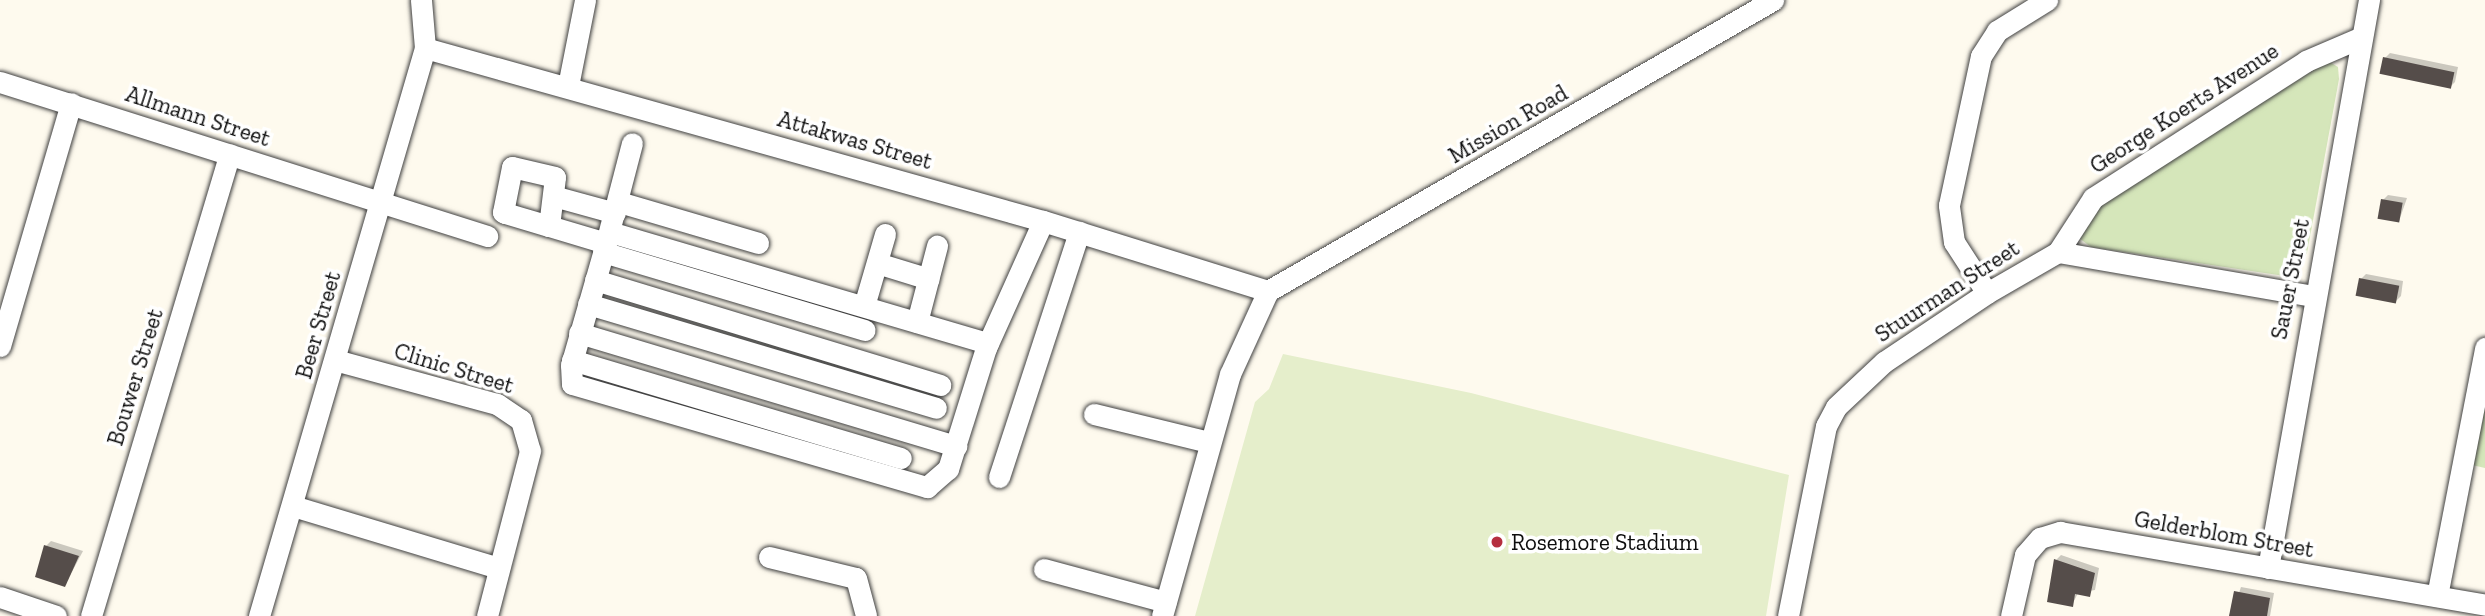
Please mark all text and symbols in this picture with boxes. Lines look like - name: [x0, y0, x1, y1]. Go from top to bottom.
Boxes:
- street label: George Koerts Avenue: [2084, 36, 2284, 180]
- street label: Mission Road: [1444, 79, 1572, 169]
- street label: Allmann Street: [122, 80, 274, 152]
- street label: Attakwas Street: [775, 105, 935, 175]
- street label: Sauer Street: [2265, 216, 2315, 342]
- street label: Stuurman Street: [1870, 234, 2024, 348]
- street label: Beer Street: [289, 268, 347, 382]
- street label: Bouwer Street: [101, 305, 169, 449]
- street label: Clinic Street: [391, 337, 517, 399]
- street label: Gelderblom Street: [2132, 505, 2316, 563]
- place label: Rosemore Stadium: [1511, 528, 1699, 556]
- marker: Rosemore Stadium: [1489, 534, 1505, 550]

